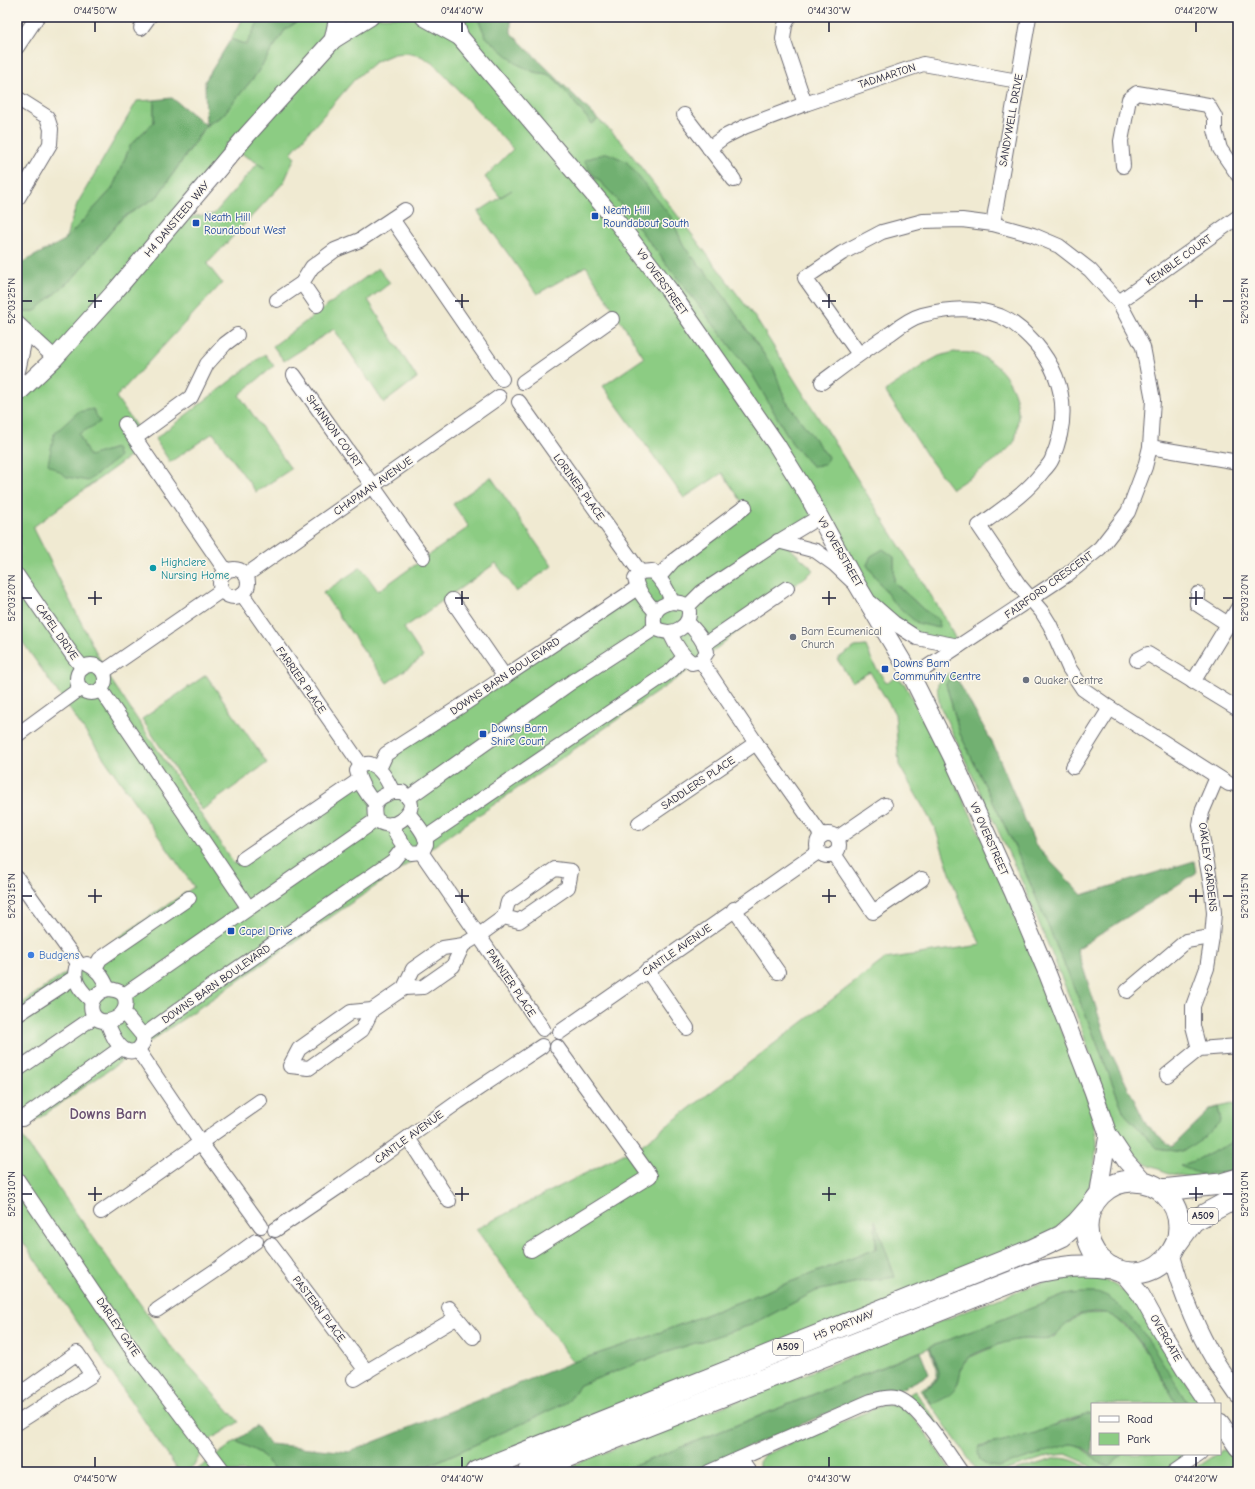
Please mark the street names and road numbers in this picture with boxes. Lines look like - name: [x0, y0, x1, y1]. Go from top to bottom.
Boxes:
- street label: TADMARTON: [857, 61, 917, 91]
- street label: SANDYWELL DRIVE: [996, 72, 1026, 167]
- street label: H4 DANSTEED WAY: [142, 178, 213, 259]
- street label: KEMBLE COURT: [1143, 232, 1215, 288]
- street label: V9 OVERSTREET: [634, 246, 691, 318]
- street label: SHANNON COURT: [303, 392, 365, 470]
- street label: LORINER PLACE: [551, 451, 608, 523]
- street label: CHAPMAN AVENUE: [331, 454, 415, 518]
- street label: V9 OVERSTREET: [815, 515, 865, 590]
- street label: FAIRFORD CRESCENT: [1002, 548, 1096, 621]
- street label: CAPEL DRIVE: [33, 601, 81, 663]
- street label: DOWNS BARN BOULEVARD: [448, 634, 562, 718]
- street label: FARRIER PLACE: [273, 644, 329, 716]
- street label: SADDLERS PLACE: [659, 753, 738, 812]
- street label: V9 OVERSTREET: [967, 800, 1011, 878]
- street label: OAKLEY GARDENS: [1196, 822, 1220, 912]
- street label: CANTLE AVENUE: [640, 921, 715, 979]
- street label: DOWNS BARN BOULEVARD: [159, 941, 273, 1027]
- street label: PANNIER PLACE: [483, 947, 539, 1020]
- street label: CANTLE AVENUE: [372, 1107, 446, 1166]
- road number: A509: [1188, 1208, 1218, 1224]
- street label: PASTERN PLACE: [290, 1273, 348, 1345]
- street label: DARLEY GATE: [94, 1295, 143, 1359]
- street label: H5 PORTWAY: [812, 1307, 877, 1343]
- street label: OVERGATE: [1147, 1312, 1185, 1364]
- road number: A509: [773, 1339, 803, 1355]

